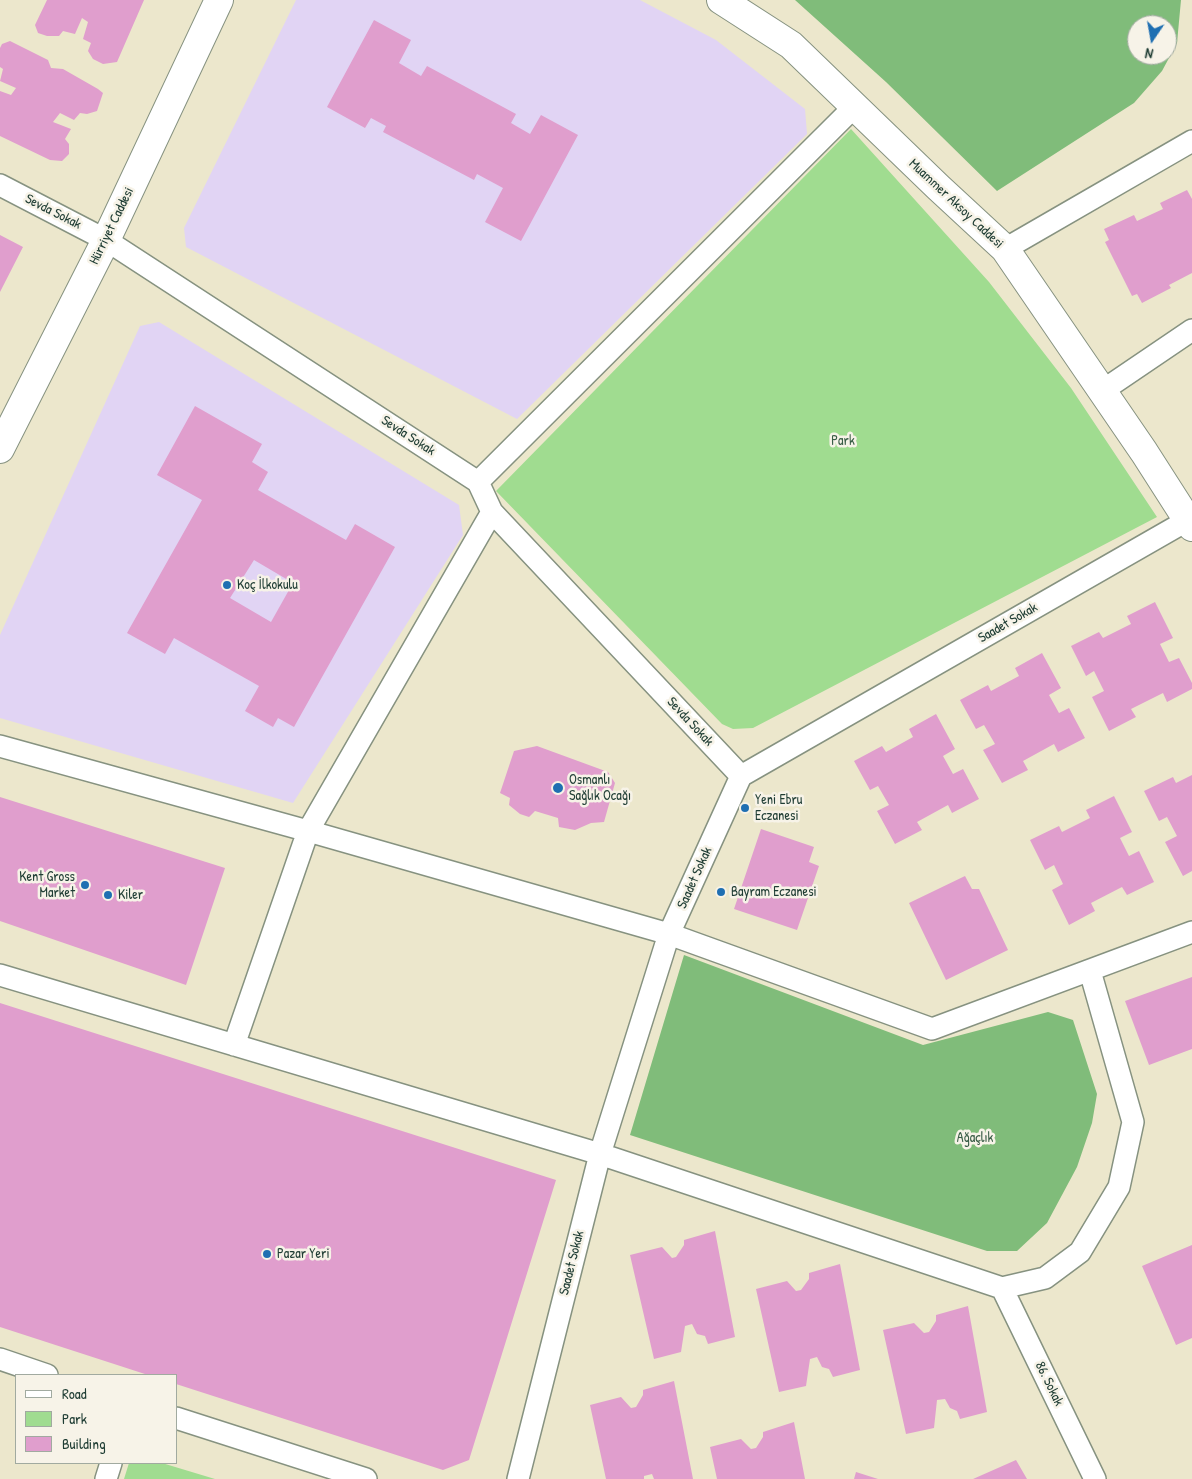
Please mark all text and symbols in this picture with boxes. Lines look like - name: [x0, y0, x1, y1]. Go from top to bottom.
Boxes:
- north arrow: [1127, 15, 1177, 65]
- text: N: [1143, 44, 1155, 64]
- street label: Muammer Aksoy Caddesi: [905, 156, 1007, 252]
- street label: Hürriyet Caddesi: [86, 185, 138, 267]
- street label: Sevda Sokak: [22, 191, 84, 233]
- street label: Sevda Sokak: [378, 412, 438, 460]
- park label: Park: [831, 433, 855, 449]
- place label: Koç İlkokulu: [237, 577, 298, 593]
- marker: Koç İlkokulu: [221, 579, 233, 591]
- street label: Saadet Sokak: [975, 599, 1041, 647]
- street label: Sevda Sokak: [663, 694, 717, 750]
- place label: Osmanlı Sağlık Ocağı: [569, 772, 631, 804]
- marker: Osmanlı Sağlık Ocağı: [551, 781, 565, 795]
- place label: Yeni Ebru Eczanesi: [755, 792, 802, 824]
- marker: Yeni Ebru Eczanesi: [739, 802, 751, 814]
- street label: Saadet Sokak: [674, 845, 716, 911]
- place label: Kent Gross Market: [19, 869, 75, 902]
- marker: Kent Gross Market: [79, 879, 91, 891]
- place label: Bayram Eczanesi: [731, 884, 817, 900]
- marker: Bayram Eczanesi: [715, 886, 727, 898]
- place label: Kiler: [118, 887, 143, 903]
- marker: Kiler: [102, 889, 114, 901]
- park label: Ağaçlık: [957, 1130, 993, 1146]
- street label: Saadet Sokak: [556, 1229, 588, 1297]
- place label: Pazar Yeri: [277, 1246, 330, 1262]
- marker: Pazar Yeri: [261, 1248, 273, 1260]
- street label: 86. Sokak: [1031, 1359, 1067, 1409]
- legend: [15, 1374, 178, 1464]
- text: Road: [62, 1383, 87, 1404]
- text: Park: [62, 1408, 87, 1429]
- text: Building: [62, 1433, 106, 1454]

